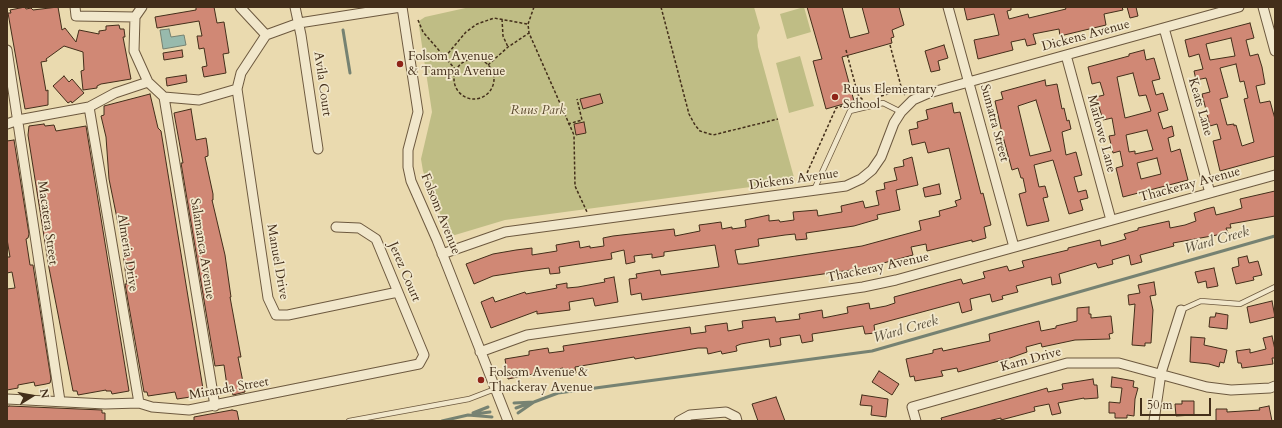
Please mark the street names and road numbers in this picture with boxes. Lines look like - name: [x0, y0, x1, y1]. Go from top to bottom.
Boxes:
- street label: Dickens Avenue: [1040, 17, 1132, 55]
- street label: Avila Court: [310, 51, 334, 117]
- street label: Keats Lane: [1184, 76, 1216, 138]
- street label: Sumatra Street: [976, 83, 1012, 163]
- street label: Marlowe Lane: [1083, 94, 1119, 174]
- street label: Thackeray Avenue: [1138, 164, 1242, 206]
- street label: Dickens Avenue: [748, 166, 840, 194]
- street label: Folsom Avenue: [417, 171, 463, 257]
- street label: Macatera Street: [33, 180, 61, 266]
- street label: Salamanca Avenue: [186, 197, 218, 301]
- street label: Almeria Drive: [113, 213, 141, 293]
- street label: Manuel Drive: [263, 223, 291, 301]
- street label: Jerez Court: [384, 240, 424, 304]
- street label: Thackeray Avenue: [826, 250, 930, 286]
- street label: Karn Drive: [999, 344, 1063, 376]
- street label: Miranda Street: [188, 374, 270, 404]

